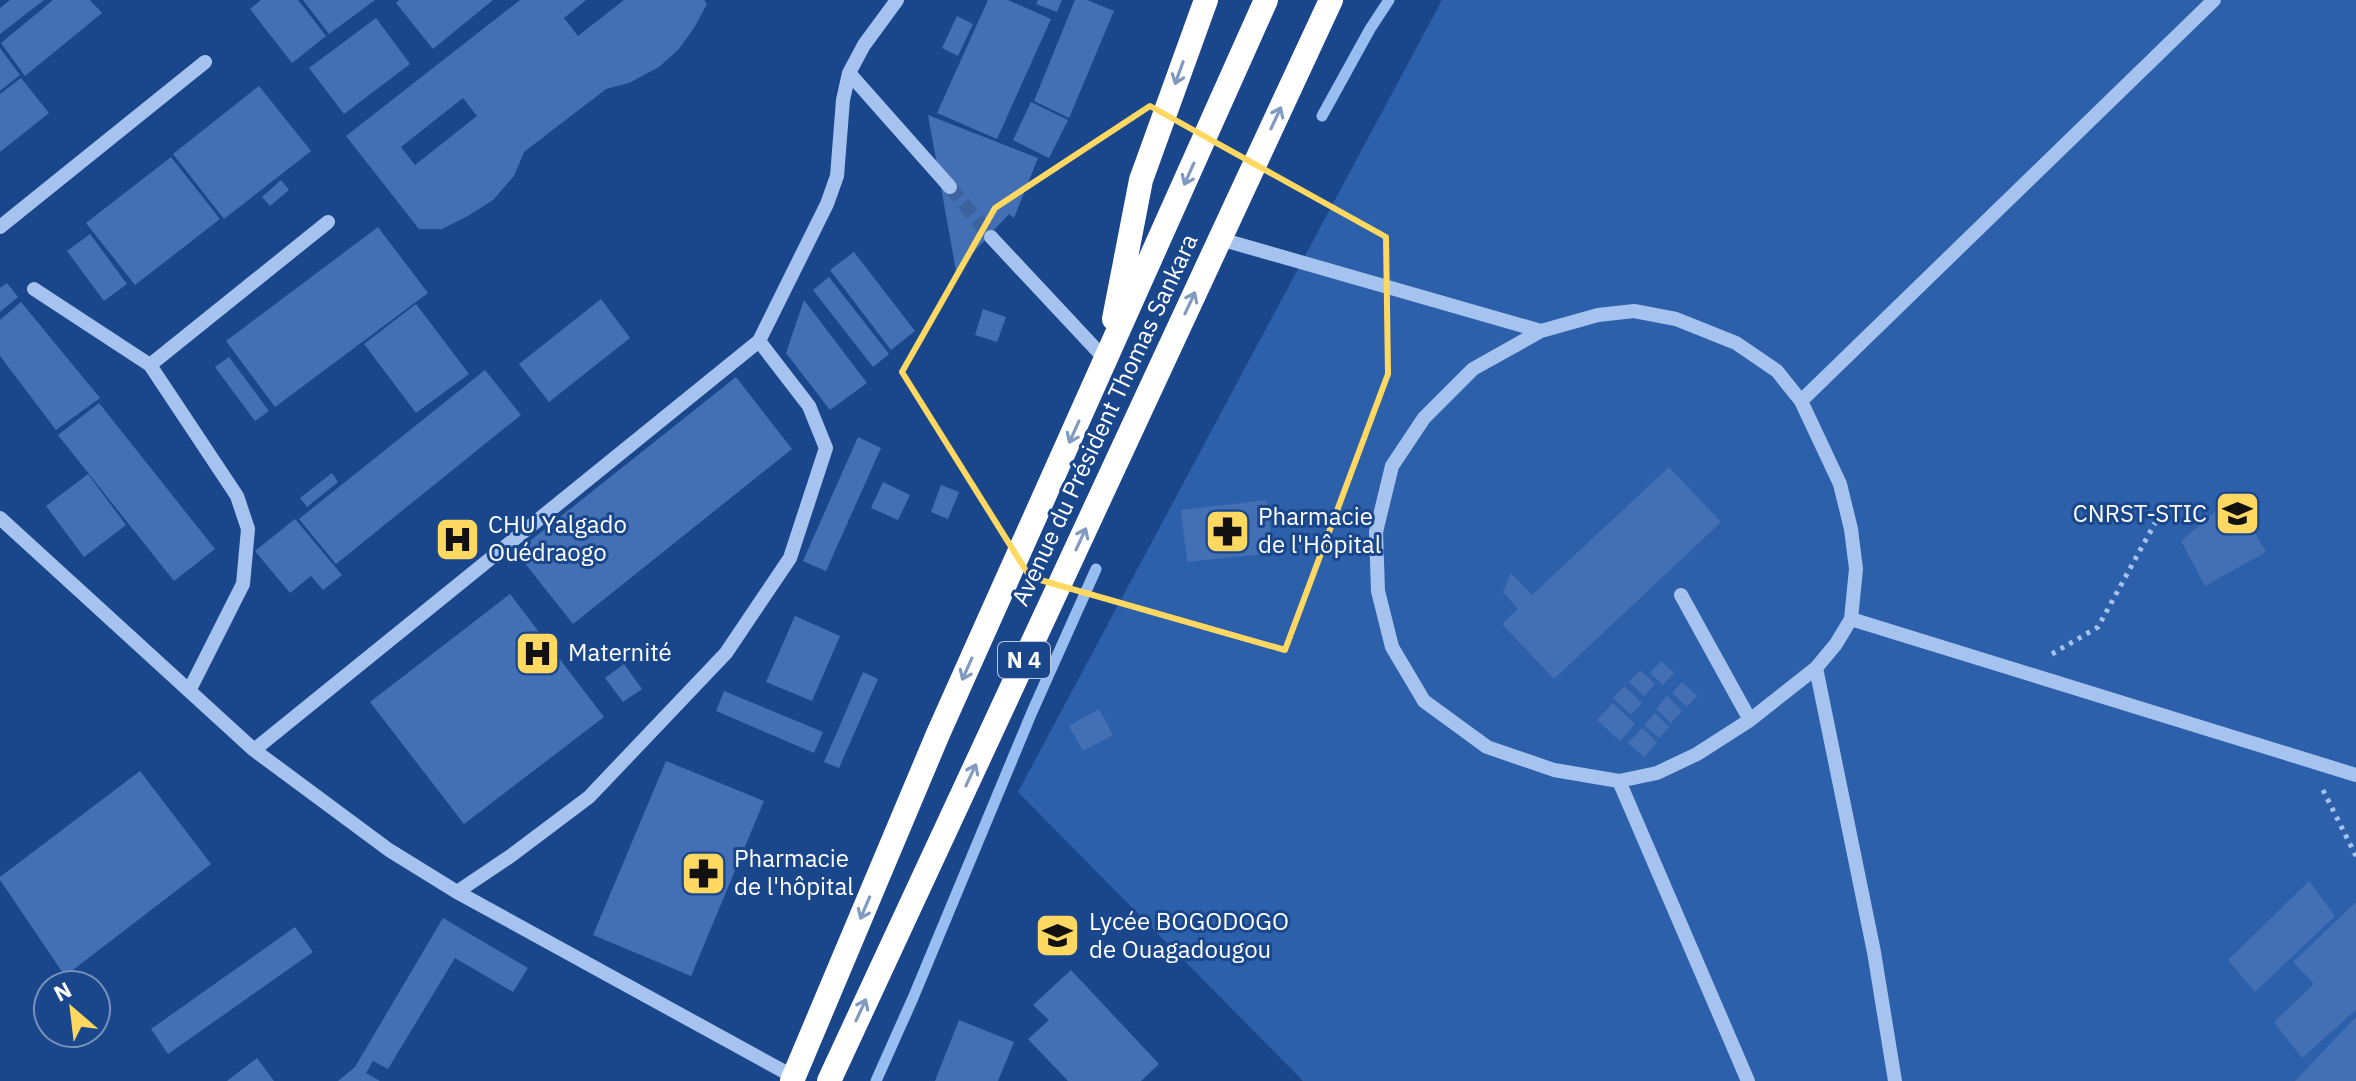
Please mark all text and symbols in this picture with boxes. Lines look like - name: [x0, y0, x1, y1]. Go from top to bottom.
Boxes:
- one-way arrow: [1171, 60, 1186, 85]
- one-way arrow: [1269, 106, 1284, 130]
- one-way arrow: [1181, 161, 1196, 185]
- street label: Avenue du Président Thomas Sankara: [1004, 228, 1205, 611]
- one-way arrow: [1184, 291, 1199, 316]
- one-way arrow: [1065, 419, 1080, 443]
- school or university icon: CNRST-STIC: [2214, 490, 2262, 538]
- place label: CNRST-STIC: [2073, 497, 2207, 529]
- place label: Pharmacie de l'Hôpital: [1258, 500, 1381, 560]
- pharmacy icon: Pharmacie de l'Hôpital: [1203, 507, 1251, 555]
- place label: CHU Yalgado Ouédraogo: [488, 508, 627, 568]
- hospital icon: CHU Yalgado Ouédraogo: [433, 515, 481, 563]
- one-way arrow: [1074, 527, 1089, 551]
- hospital icon: Maternité: [513, 629, 561, 677]
- place label: Maternité: [568, 636, 672, 668]
- road number: N 4: [998, 642, 1050, 678]
- one-way arrow: [959, 656, 974, 680]
- one-way arrow: [964, 763, 979, 787]
- place label: Pharmacie de l'hôpital: [734, 842, 854, 902]
- pharmacy icon: Pharmacie de l'hôpital: [679, 849, 727, 897]
- one-way arrow: [856, 895, 871, 920]
- place label: Lycée BOGODOGO de Ouagadougou: [1089, 905, 1289, 965]
- school or university icon: Lycée BOGODOGO de Ouagadougou: [1034, 912, 1082, 960]
- north arrow: [32, 969, 112, 1049]
- text: N: [49, 974, 76, 1007]
- one-way arrow: [855, 999, 870, 1023]

